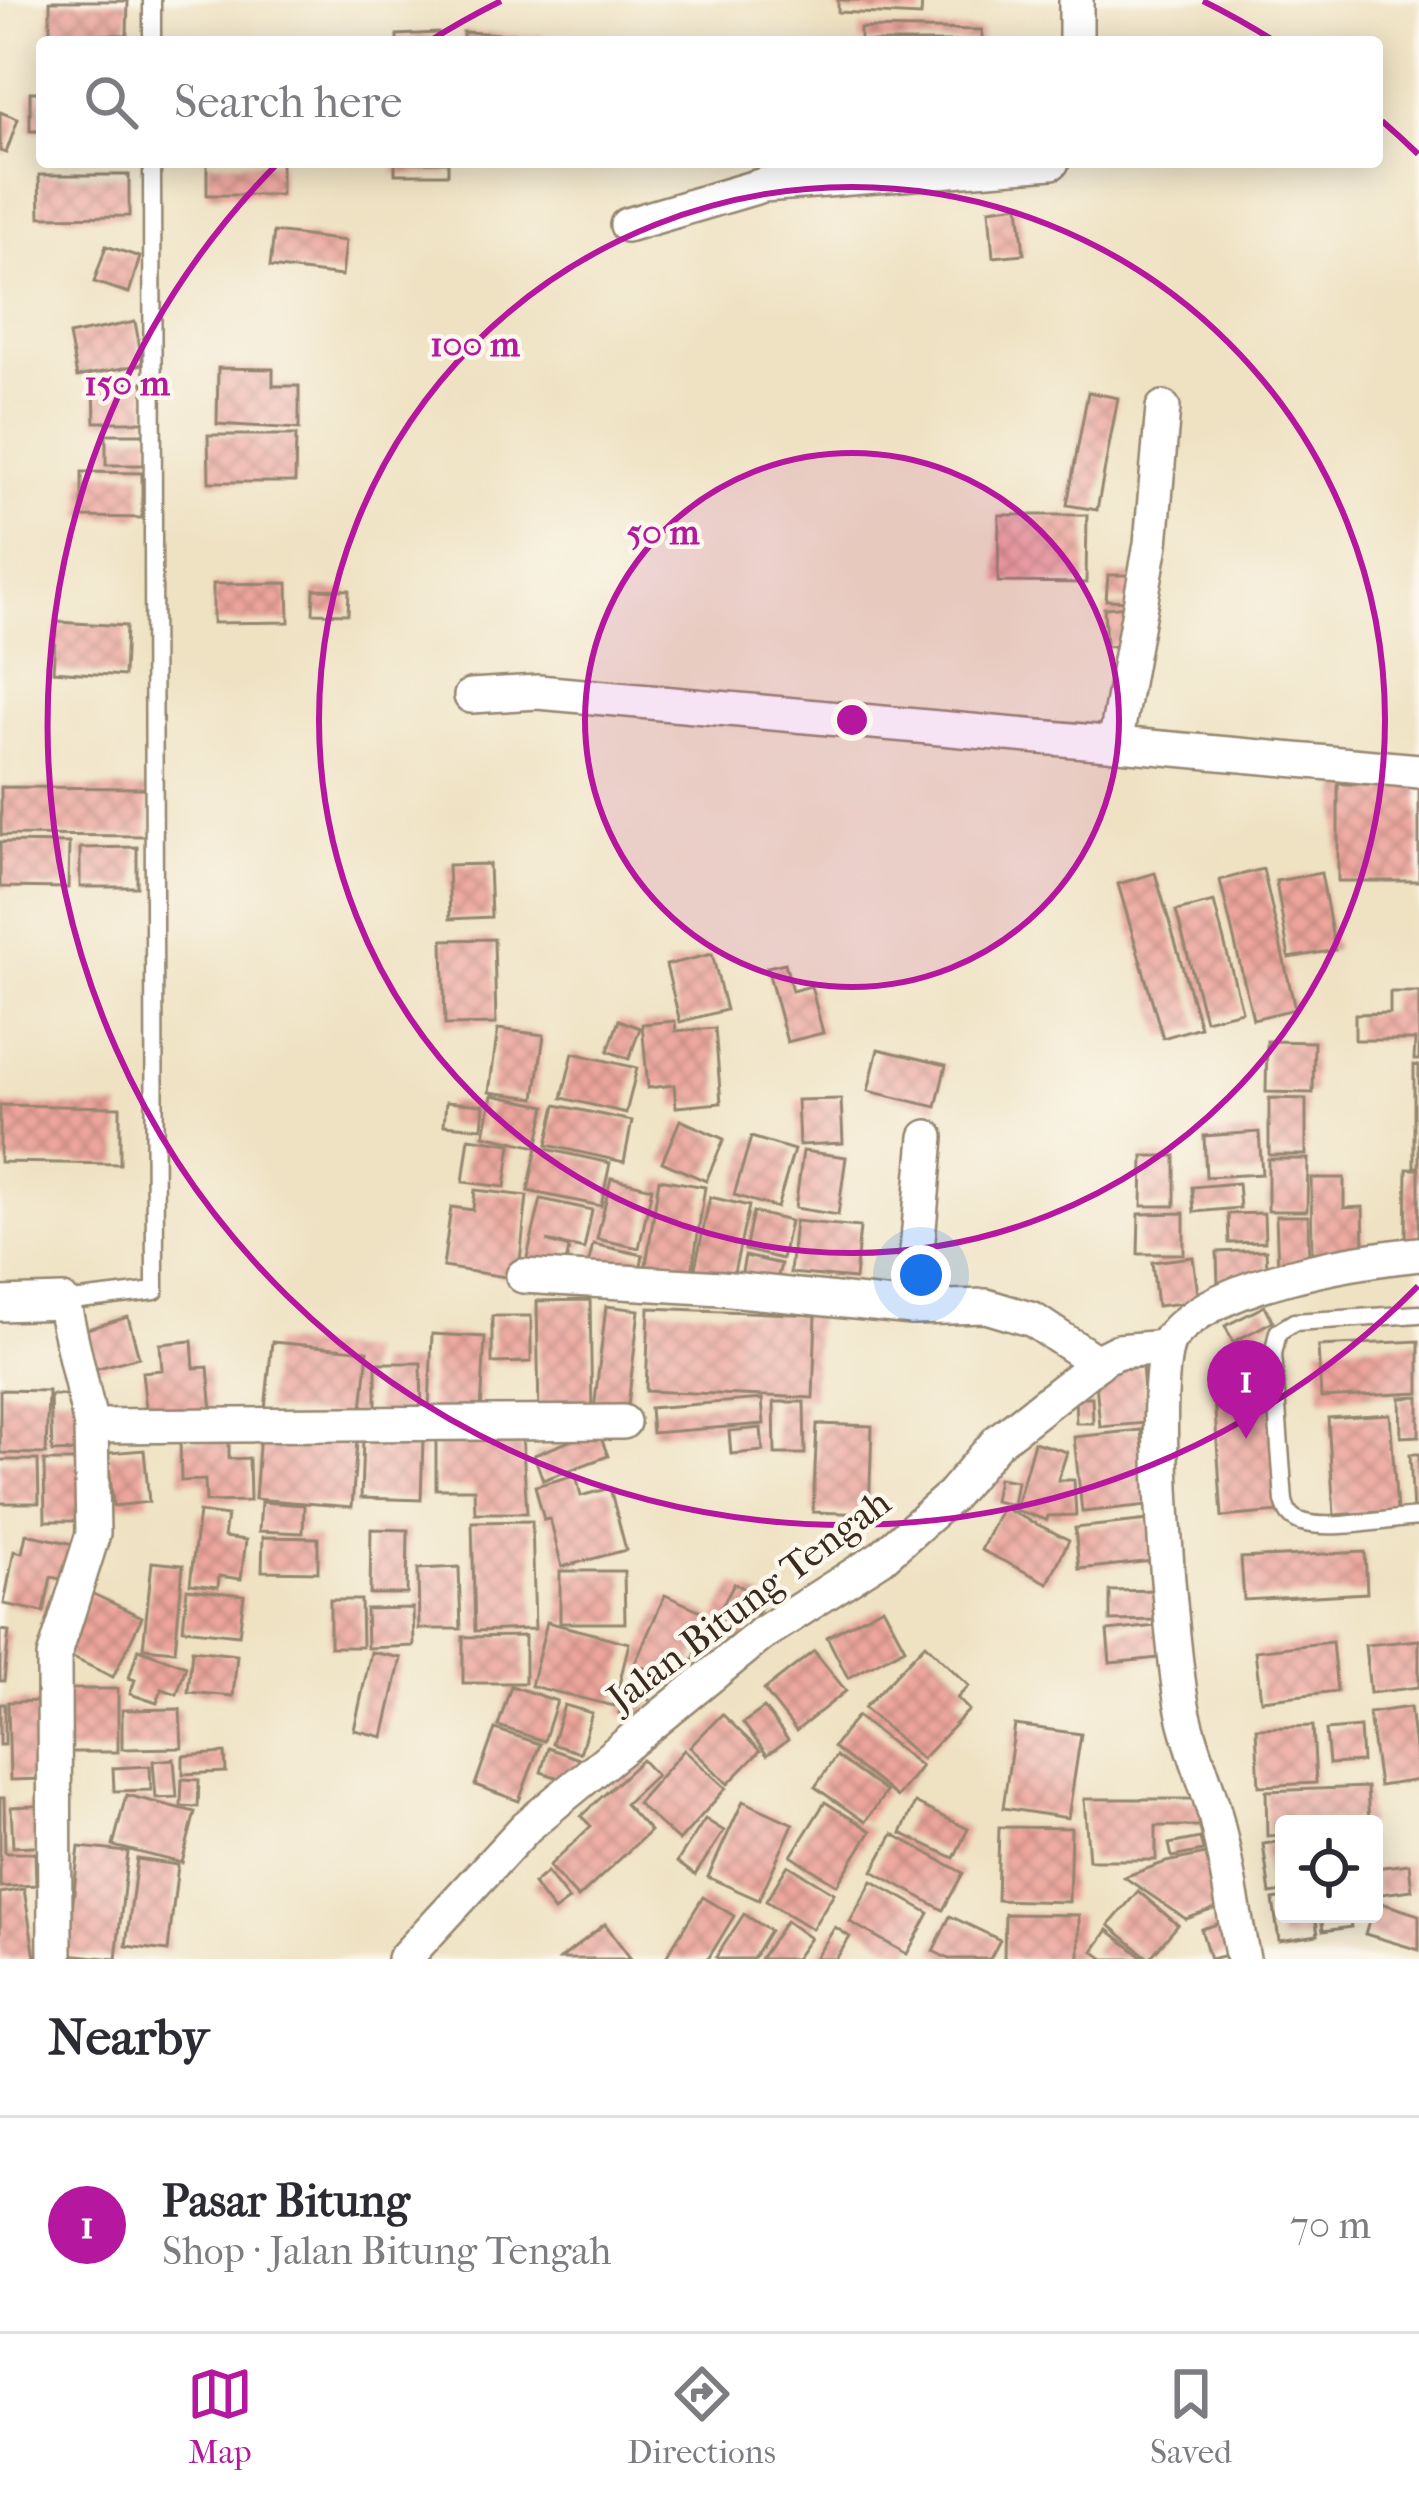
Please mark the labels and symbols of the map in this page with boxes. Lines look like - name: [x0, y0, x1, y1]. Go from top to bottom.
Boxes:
- text: 100 m: [430, 323, 521, 365]
- text: 150 m: [84, 362, 171, 404]
- text: 50 m: [627, 511, 701, 553]
- centre of rings: [831, 699, 873, 741]
- your location: [891, 1245, 951, 1305]
- pin: 1: [1207, 1340, 1285, 1439]
- street label: Jalan Bitung Tengah: [596, 1479, 899, 1723]

